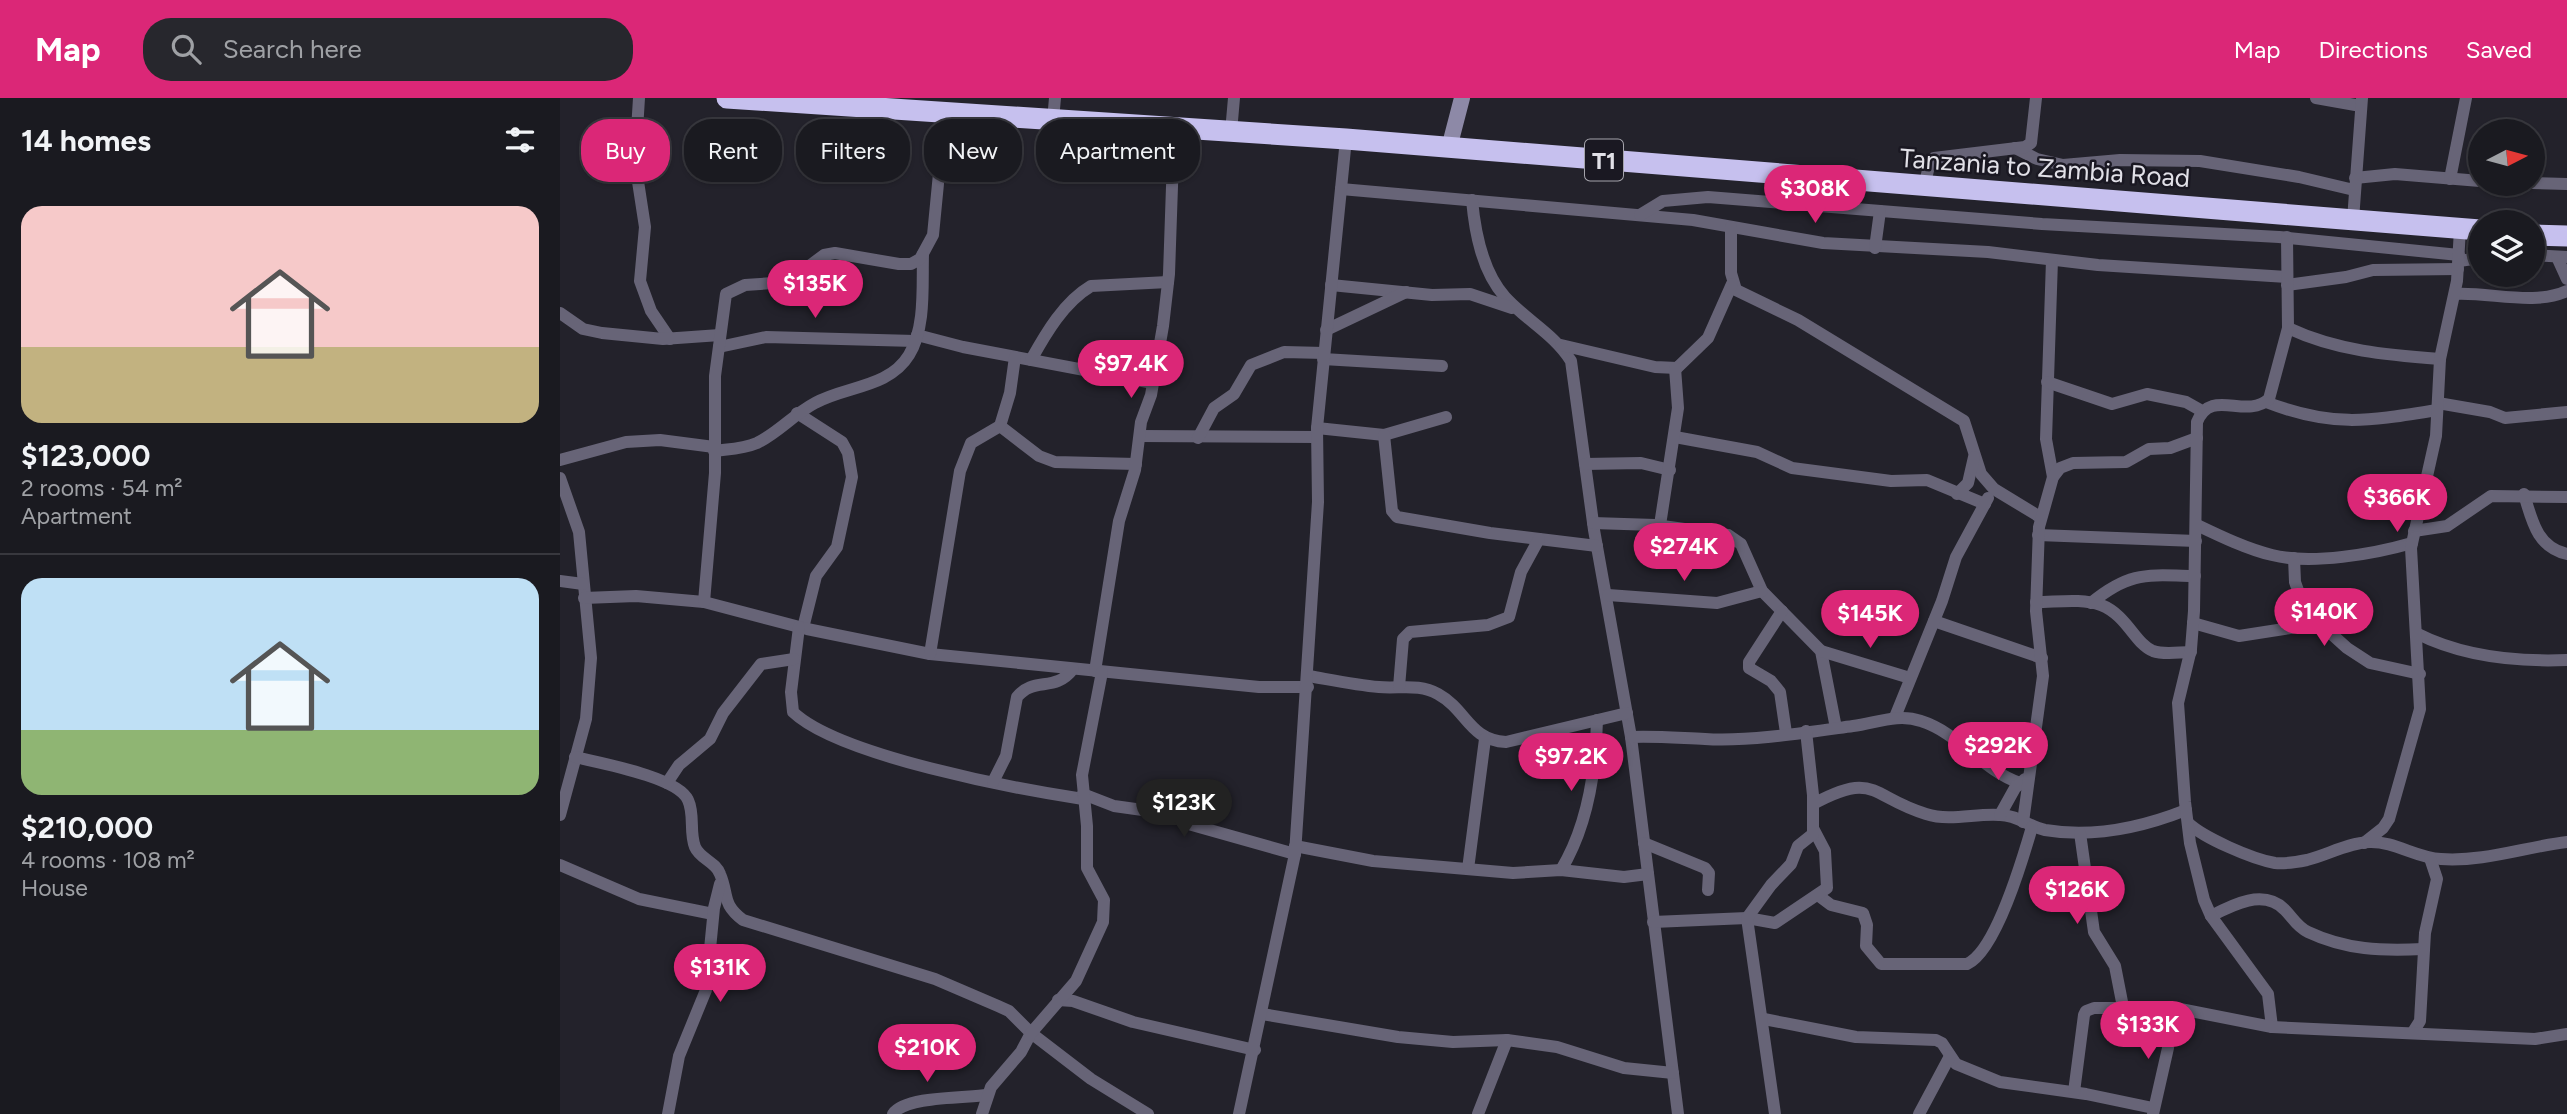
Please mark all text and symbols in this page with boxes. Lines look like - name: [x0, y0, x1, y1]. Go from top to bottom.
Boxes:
- search box: [143, 18, 633, 81]
- text: Map: [35, 30, 101, 69]
- icon: search: [167, 30, 205, 68]
- text: Search here: [223, 33, 362, 65]
- text: Map: [2234, 35, 2280, 64]
- text: Directions: [2318, 35, 2428, 64]
- text: Saved: [2466, 35, 2532, 64]
- chip: Buy: [581, 119, 670, 182]
- chip: Rent: [684, 119, 782, 182]
- chip: Filters: [796, 119, 910, 182]
- chip: New: [924, 119, 1022, 182]
- chip: Apartment: [1036, 119, 1200, 182]
- north arrow: [2468, 119, 2544, 196]
- map controls: [2468, 119, 2545, 287]
- icon: filters: [501, 121, 539, 159]
- text: 14 homes: [21, 122, 151, 159]
- road number: T1: [1585, 140, 1623, 180]
- street label: Tanzania to Zambia Road: [1899, 142, 2191, 194]
- pin: $308K: [1766, 166, 1864, 225]
- text: $308K: [1780, 174, 1850, 202]
- button: layers: [2468, 210, 2545, 287]
- icon: home: [217, 251, 343, 377]
- pin: $135K: [766, 260, 864, 320]
- text: $135K: [783, 269, 847, 297]
- pin: $97.4K: [1074, 341, 1188, 400]
- text: $97.4K: [1094, 349, 1168, 377]
- text: $123,000: [21, 437, 150, 474]
- text: 2 rooms · 54 m²: [21, 474, 183, 502]
- pin: $366K: [2348, 474, 2446, 534]
- text: $366K: [2363, 483, 2431, 511]
- text: Apartment: [21, 502, 132, 530]
- pin: $274K: [1635, 524, 1733, 583]
- text: $274K: [1650, 532, 1718, 560]
- pin: $140K: [2275, 588, 2373, 648]
- pin: $145K: [1821, 590, 1919, 650]
- text: $140K: [2290, 597, 2358, 625]
- text: $145K: [1837, 599, 1903, 627]
- icon: home: [217, 623, 343, 749]
- pin: $292K: [1949, 722, 2047, 782]
- text: $292K: [1964, 731, 2032, 759]
- pin: $97.2K: [1514, 734, 1628, 793]
- text: $97.2K: [1534, 742, 1608, 770]
- pin: $123K: [1135, 780, 1233, 839]
- text: $123K: [1152, 788, 1216, 816]
- text: $210,000: [21, 809, 153, 846]
- text: 4 rooms · 108 m²: [21, 846, 195, 874]
- pin: $126K: [2028, 866, 2126, 926]
- text: House: [21, 874, 88, 902]
- text: $126K: [2045, 875, 2109, 903]
- pin: $131K: [671, 944, 769, 1004]
- text: $131K: [690, 953, 750, 981]
- pin: $133K: [2099, 1002, 2197, 1061]
- text: $133K: [2116, 1010, 2180, 1038]
- pin: $210K: [878, 1024, 976, 1084]
- text: $210K: [894, 1033, 960, 1061]

